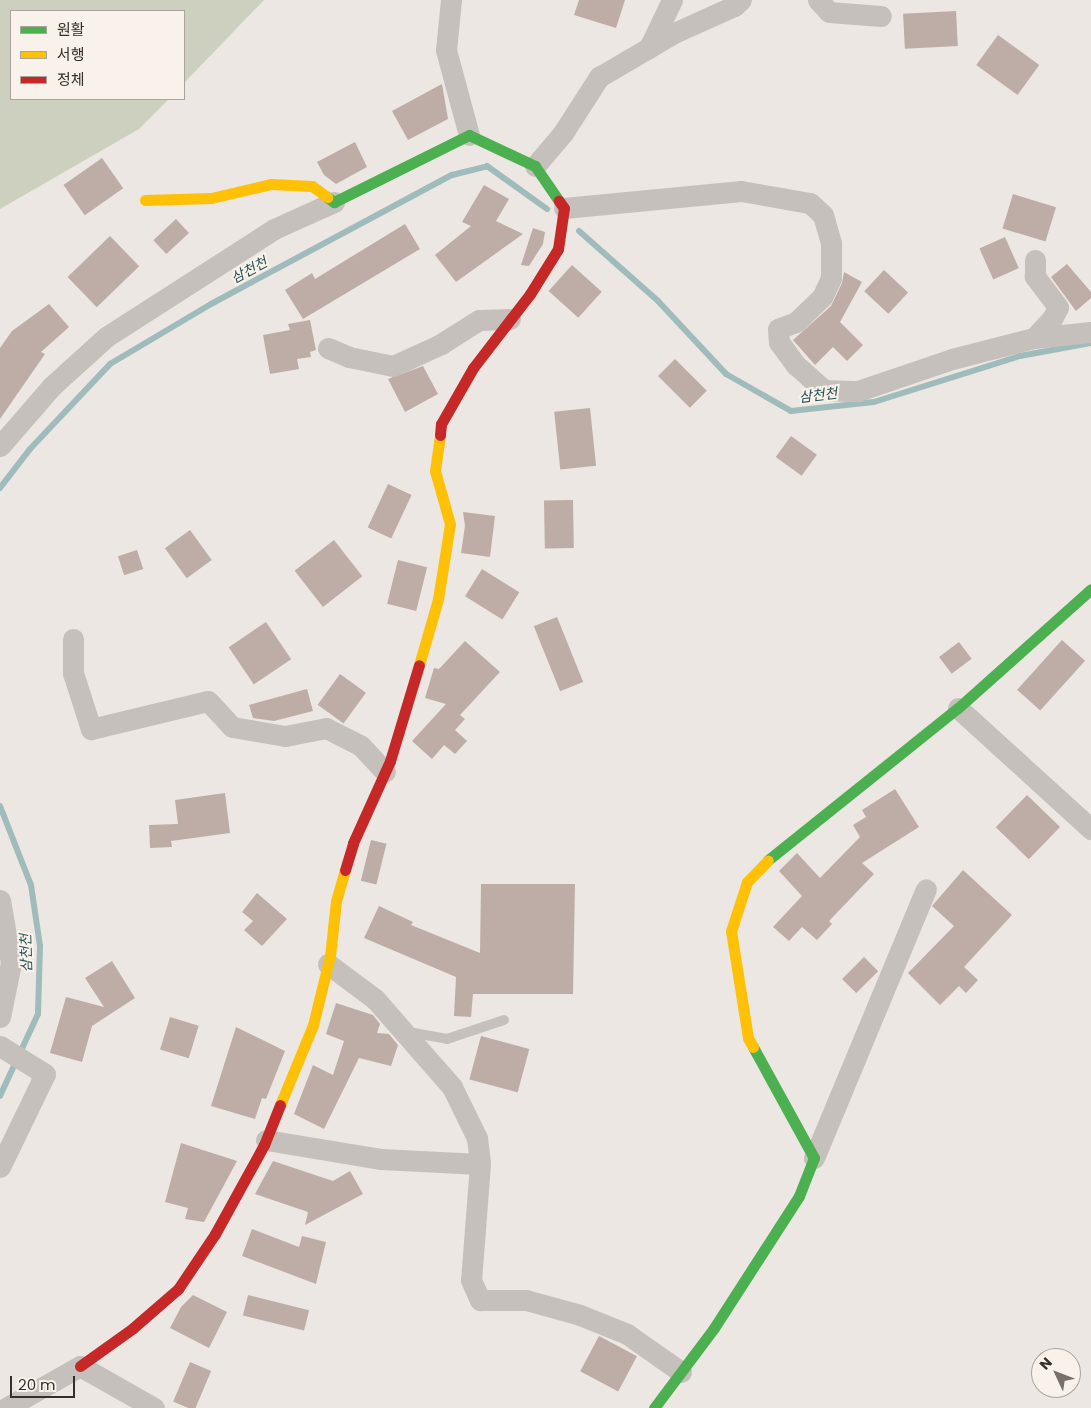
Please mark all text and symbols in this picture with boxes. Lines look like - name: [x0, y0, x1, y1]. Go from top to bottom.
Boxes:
- legend: [10, 10, 185, 100]
- text: 원활: [57, 19, 85, 40]
- text: 서행: [57, 44, 85, 65]
- text: 정체: [57, 69, 85, 90]
- water label: 삼천천: [228, 254, 270, 286]
- water label: 삼천천: [798, 384, 838, 406]
- water label: 삼천천: [17, 933, 35, 973]
- north arrow: [1031, 1348, 1081, 1398]
- text: N: [1035, 1353, 1057, 1374]
- scale bar: [12, 1366, 78, 1398]
- text: 20 m: [18, 1374, 56, 1395]

